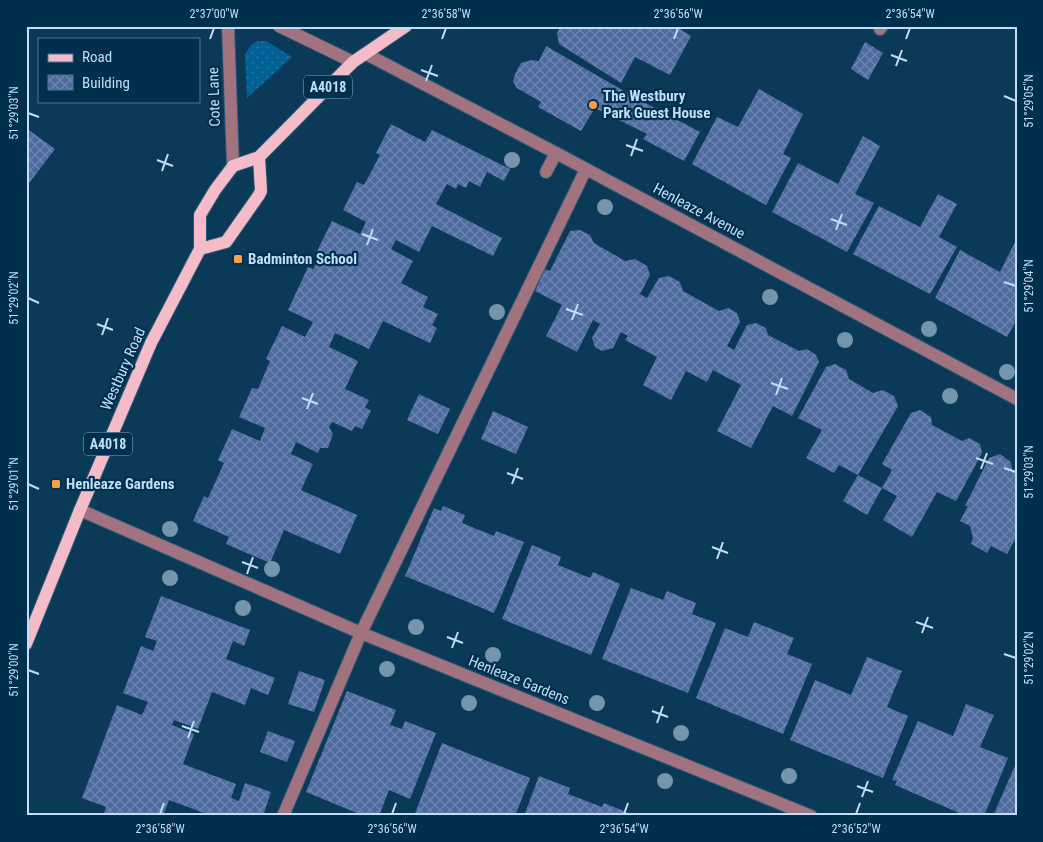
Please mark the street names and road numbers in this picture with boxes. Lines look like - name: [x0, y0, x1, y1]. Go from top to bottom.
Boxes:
- street label: Cote Lane: [204, 67, 224, 127]
- road number: A4018: [304, 75, 352, 98]
- street label: Henleaze Avenue: [650, 179, 748, 243]
- street label: Westbury Road: [97, 325, 149, 413]
- road number: A4018: [84, 432, 132, 456]
- street label: Henleaze Gardens: [466, 652, 572, 708]

